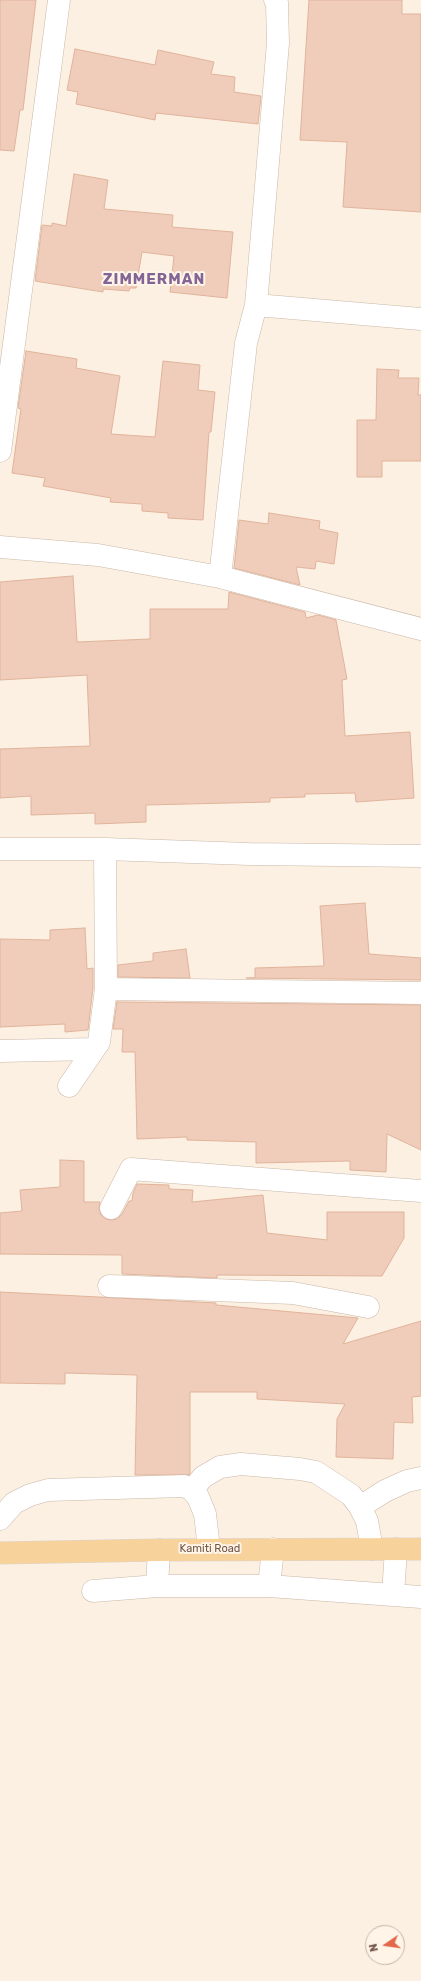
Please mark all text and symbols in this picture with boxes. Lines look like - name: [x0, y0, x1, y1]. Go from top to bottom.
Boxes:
- district label: ZIMMERMAN: [103, 271, 205, 289]
- street label: Kamiti Road: [180, 1542, 240, 1556]
- north arrow: [365, 1925, 405, 1965]
- text: N: [367, 1942, 381, 1953]

